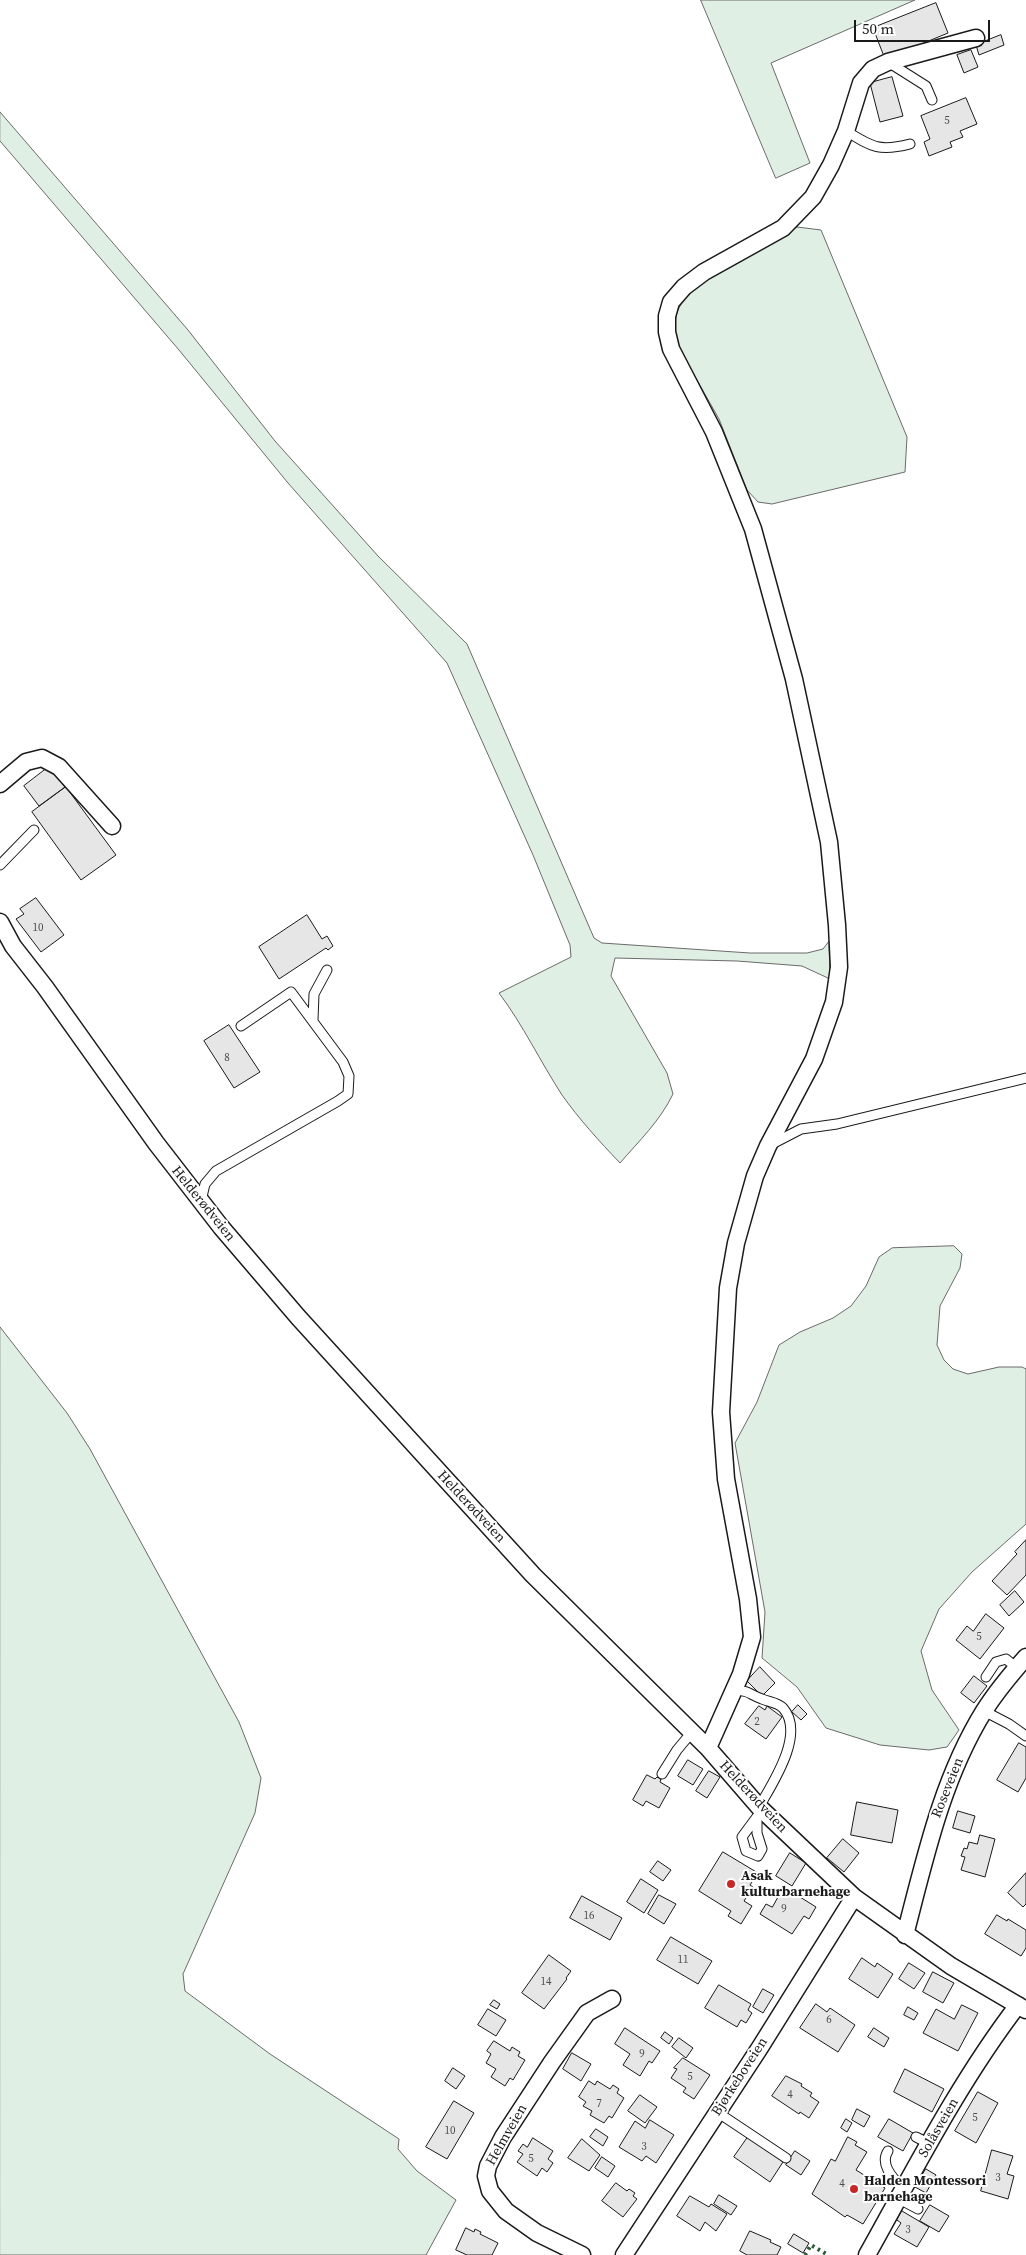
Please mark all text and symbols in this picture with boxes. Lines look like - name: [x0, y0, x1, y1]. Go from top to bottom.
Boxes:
- scale bar: [856, 10, 992, 42]
- text: 50 m: [862, 18, 894, 39]
- house number: 5: [944, 114, 950, 128]
- house number: 10: [33, 921, 43, 935]
- house number: 8: [224, 1051, 230, 1065]
- street label: Helderødveien: [168, 1163, 238, 1245]
- street label: Helderødveien: [433, 1468, 509, 1546]
- house number: 5: [976, 1630, 982, 1644]
- house number: 2: [754, 1715, 760, 1729]
- street label: Roseveien: [928, 1755, 968, 1821]
- street label: Helderødveien: [715, 1758, 791, 1836]
- place label: Asak kulturbarnehage: [741, 1868, 850, 1900]
- marker: Asak kulturbarnehage: [725, 1878, 737, 1890]
- house number: 9: [781, 1902, 787, 1916]
- house number: 16: [584, 1909, 594, 1923]
- house number: 11: [678, 1953, 688, 1967]
- house number: 14: [541, 1975, 551, 1989]
- house number: 6: [826, 2013, 832, 2027]
- street label: Bjørkeboveien: [708, 2035, 772, 2119]
- house number: 9: [639, 2047, 645, 2061]
- house number: 5: [687, 2070, 693, 2084]
- house number: 4: [787, 2088, 793, 2102]
- street label: Solåsveien: [915, 2095, 963, 2161]
- house number: 7: [596, 2097, 602, 2111]
- street label: Helmveien: [483, 2101, 531, 2169]
- house number: 5: [972, 2111, 978, 2125]
- house number: 10: [445, 2124, 455, 2138]
- house number: 3: [641, 2140, 647, 2154]
- house number: 5: [528, 2152, 534, 2166]
- house number: 3: [995, 2171, 1001, 2185]
- place label: Halden Montessori barnehage: [864, 2173, 986, 2206]
- house number: 4: [839, 2177, 845, 2191]
- marker: Halden Montessori barnehage: [848, 2183, 860, 2195]
- house number: 3: [905, 2223, 911, 2237]

